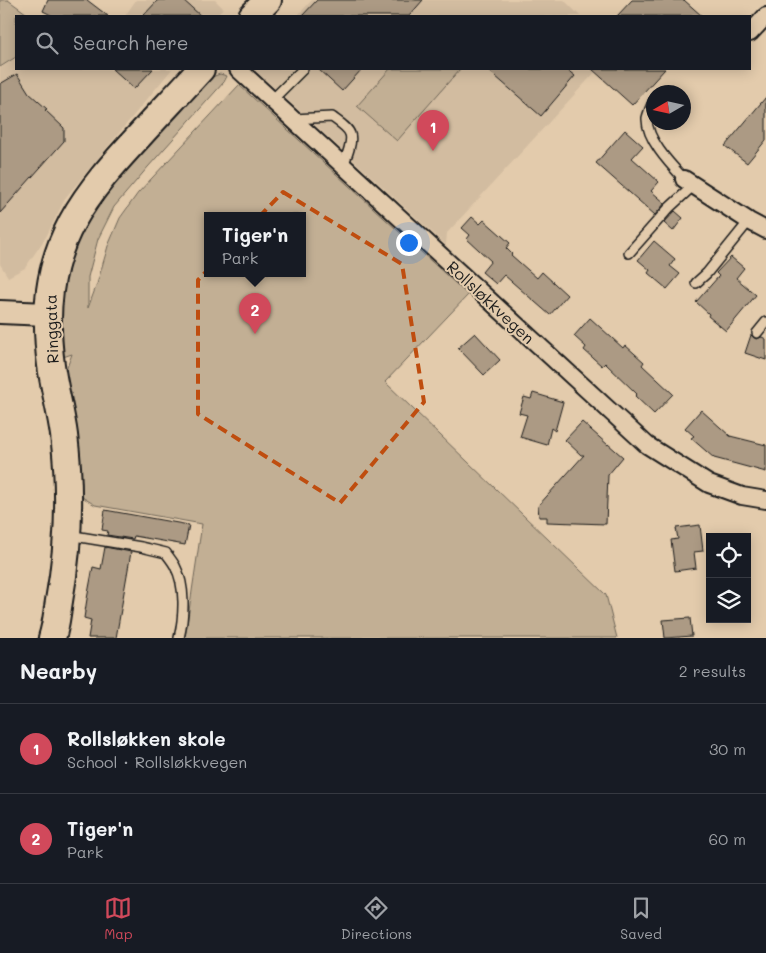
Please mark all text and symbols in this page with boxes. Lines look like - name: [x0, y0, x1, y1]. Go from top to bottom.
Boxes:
- search box: [15, 15, 751, 70]
- icon: search: [33, 29, 61, 57]
- text: Search here: [73, 30, 189, 55]
- north arrow: [646, 85, 691, 130]
- pin: 1: [417, 110, 449, 151]
- popup: [204, 212, 306, 277]
- text: Tiger'n: [222, 222, 288, 247]
- your location: [396, 230, 422, 256]
- text: Park: [222, 247, 258, 268]
- street label: Rollsløkkvegen: [443, 256, 539, 348]
- pin: 2: [239, 293, 271, 334]
- street label: Ringgata: [39, 294, 63, 364]
- map controls: [706, 533, 751, 623]
- button: locate: [706, 533, 751, 578]
- button: layers: [706, 578, 751, 623]
- text: Nearby: [20, 657, 97, 684]
- text: 2 results: [679, 660, 746, 681]
- text: Rollsløkken skole: [67, 726, 226, 751]
- text: 1: [32, 738, 40, 759]
- text: 30 m: [709, 738, 746, 759]
- text: School · Rollsløkkvegen: [67, 751, 247, 772]
- text: Tiger'n: [67, 816, 133, 841]
- text: 2: [32, 828, 40, 849]
- text: 60 m: [709, 828, 746, 849]
- text: Park: [67, 841, 103, 862]
- tab: Map: [104, 894, 133, 943]
- tab: Directions: [341, 894, 412, 943]
- tab: Saved: [620, 894, 662, 943]

